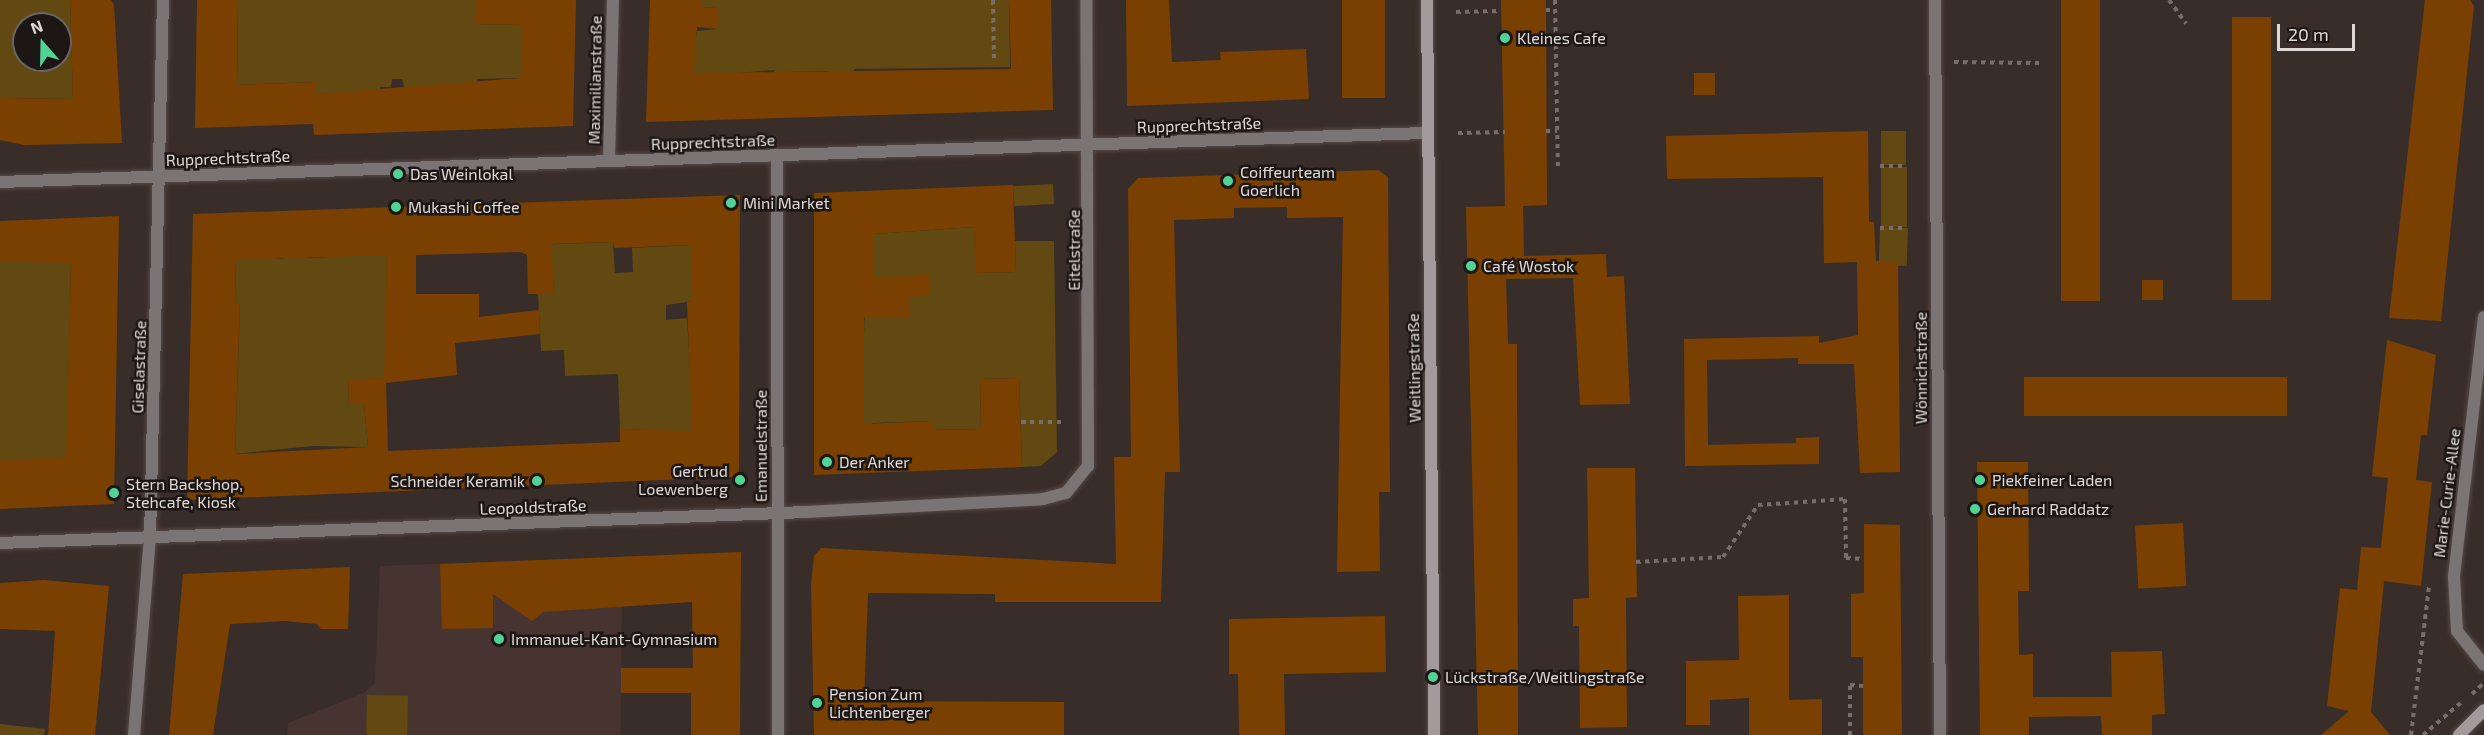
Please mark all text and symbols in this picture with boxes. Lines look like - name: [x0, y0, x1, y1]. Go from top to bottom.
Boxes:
- north arrow: [12, 12, 72, 72]
- scale bar: [2280, 12, 2358, 50]
- street label: Maximilianstraße: [584, 15, 606, 145]
- text: N: [28, 16, 45, 37]
- text: 20 m: [2288, 23, 2329, 45]
- place label: Kleines Cafe: [1517, 28, 1606, 48]
- marker: Kleines Cafe: [1498, 31, 1512, 45]
- street label: Rupprechtstraße: [1137, 113, 1261, 137]
- street label: Rupprechtstraße: [651, 130, 775, 154]
- street label: Rupprechtstraße: [166, 146, 290, 170]
- place label: Coiffeurteam Goerlich: [1240, 162, 1335, 200]
- place label: Das Weinlokal: [410, 164, 513, 184]
- marker: Das Weinlokal: [391, 167, 405, 181]
- marker: Coiffeurteam Goerlich: [1221, 174, 1235, 188]
- place label: Mini Market: [743, 193, 830, 213]
- marker: Mini Market: [724, 196, 738, 210]
- place label: Mukashi Coffee: [408, 197, 520, 217]
- marker: Mukashi Coffee: [389, 200, 403, 214]
- street label: Eitelstraße: [1064, 209, 1084, 291]
- place label: Café Wostok: [1483, 256, 1574, 276]
- marker: Café Wostok: [1464, 259, 1478, 273]
- street label: Wönnichstraße: [1911, 312, 1931, 424]
- street label: Weitlingstraße: [1403, 313, 1425, 423]
- street label: Giselastraße: [128, 320, 150, 414]
- street label: Emanuelstraße: [751, 390, 771, 502]
- street label: Marie-Curie-Allee: [2430, 427, 2464, 559]
- place label: Der Anker: [839, 452, 910, 472]
- marker: Der Anker: [820, 455, 834, 469]
- place label: Gertrud Loewenberg: [638, 461, 728, 499]
- place label: Piekfeiner Laden: [1992, 470, 2113, 490]
- place label: Schneider Keramik: [390, 471, 525, 491]
- marker: Gertrud Loewenberg: [733, 473, 747, 487]
- marker: Piekfeiner Laden: [1973, 473, 1987, 487]
- place label: Stern Backshop, Stehcafe, Kiosk: [126, 474, 243, 512]
- marker: Schneider Keramik: [530, 474, 544, 488]
- marker: Stern Backshop, Stehcafe, Kiosk: [107, 486, 121, 500]
- street label: Leopoldstraße: [479, 496, 587, 518]
- place label: Gerhard Raddatz: [1987, 499, 2109, 519]
- marker: Gerhard Raddatz: [1968, 502, 1982, 516]
- place label: Immanuel-Kant-Gymnasium: [511, 629, 717, 649]
- marker: Immanuel-Kant-Gymnasium: [492, 632, 506, 646]
- place label: Lückstraße/Weitlingstraße: [1445, 667, 1645, 687]
- marker: Lückstraße/Weitlingstraße: [1426, 670, 1440, 684]
- place label: Pension Zum Lichtenberger: [829, 684, 930, 722]
- marker: Pension Zum Lichtenberger: [810, 696, 824, 710]

